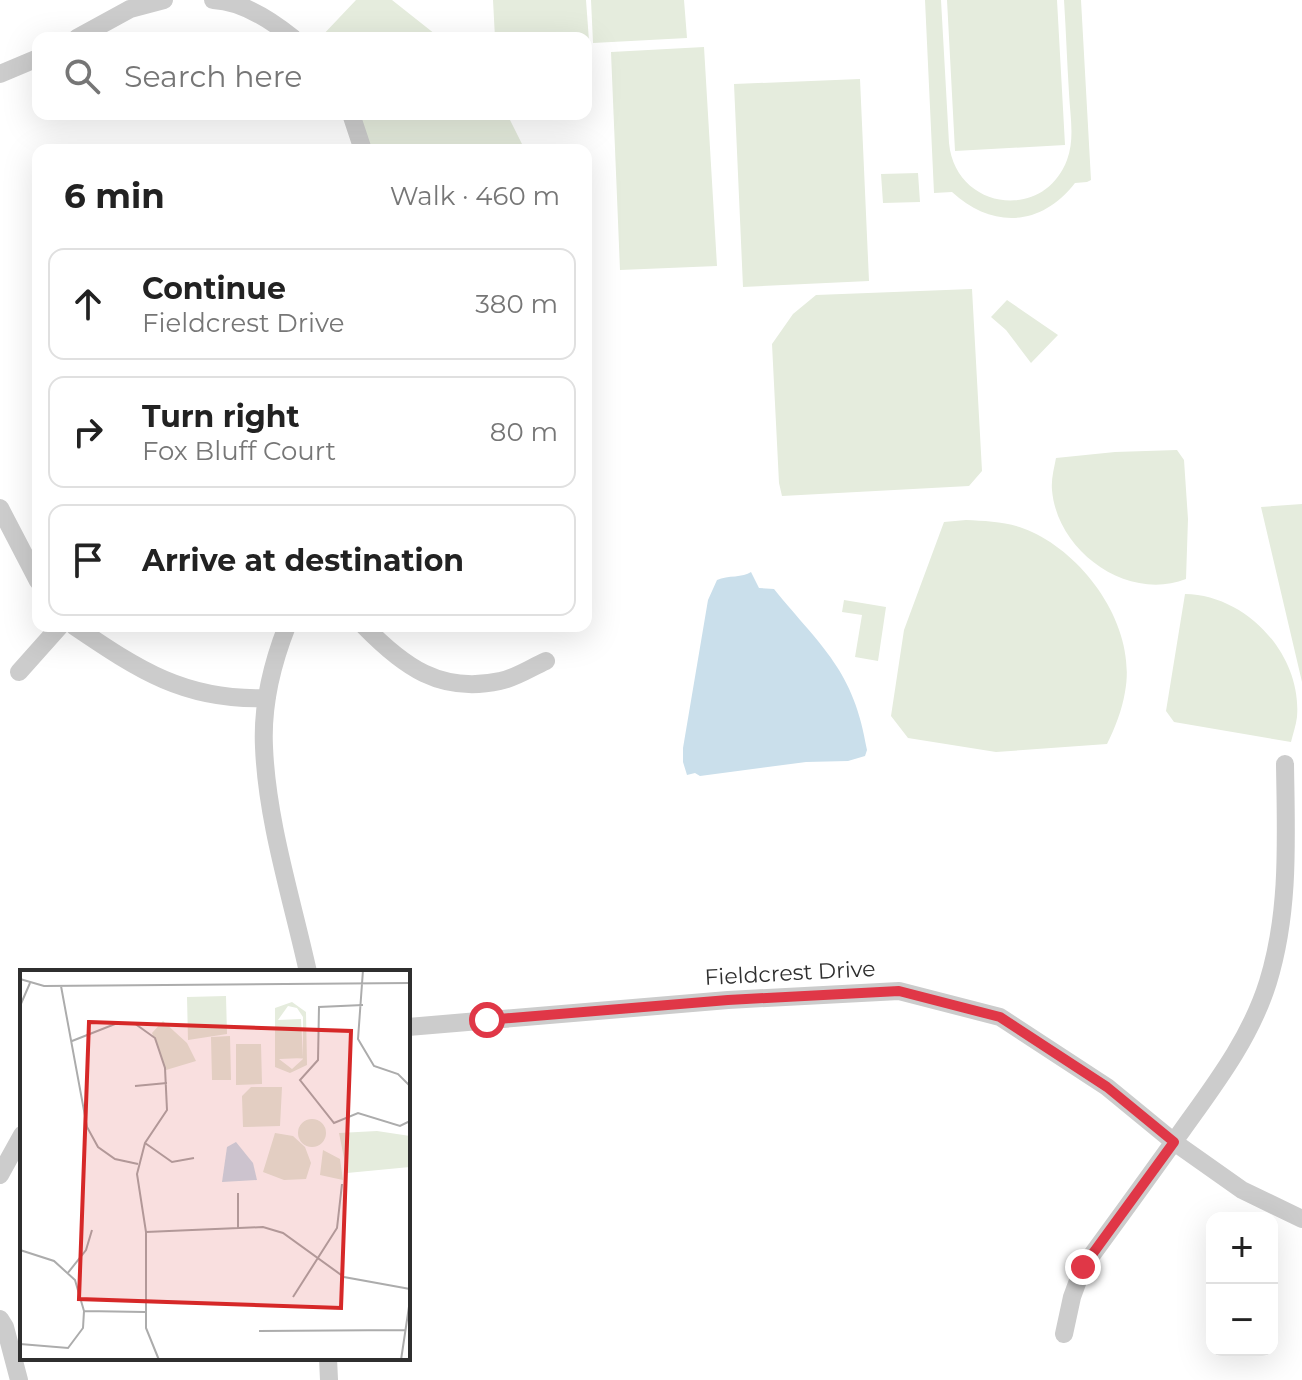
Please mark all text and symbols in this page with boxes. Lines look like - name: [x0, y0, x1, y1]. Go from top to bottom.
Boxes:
- search box: [32, 32, 592, 120]
- icon: search: [60, 54, 104, 98]
- text: Search here: [124, 58, 302, 95]
- text: 6 min: [64, 175, 165, 217]
- text: Walk · 460 m: [390, 180, 560, 212]
- text: Continue: [142, 270, 286, 307]
- icon: ahead: [66, 282, 110, 326]
- text: 380 m: [475, 288, 558, 320]
- text: Fieldcrest Drive: [142, 307, 344, 339]
- text: Turn right: [142, 398, 299, 435]
- icon: right: [66, 410, 110, 454]
- text: 80 m: [490, 416, 558, 448]
- text: Fox Bluff Court: [142, 435, 336, 467]
- icon: arrive: [66, 538, 110, 582]
- text: Arrive at destination: [142, 542, 464, 579]
- street label: Fieldcrest Drive: [704, 955, 876, 991]
- inset map: [20, 970, 410, 1360]
- route start: [469, 1002, 505, 1038]
- map controls: [1206, 1212, 1278, 1356]
- button: +: [1206, 1212, 1278, 1284]
- route end: [1065, 1249, 1101, 1285]
- button: −: [1206, 1284, 1278, 1356]

